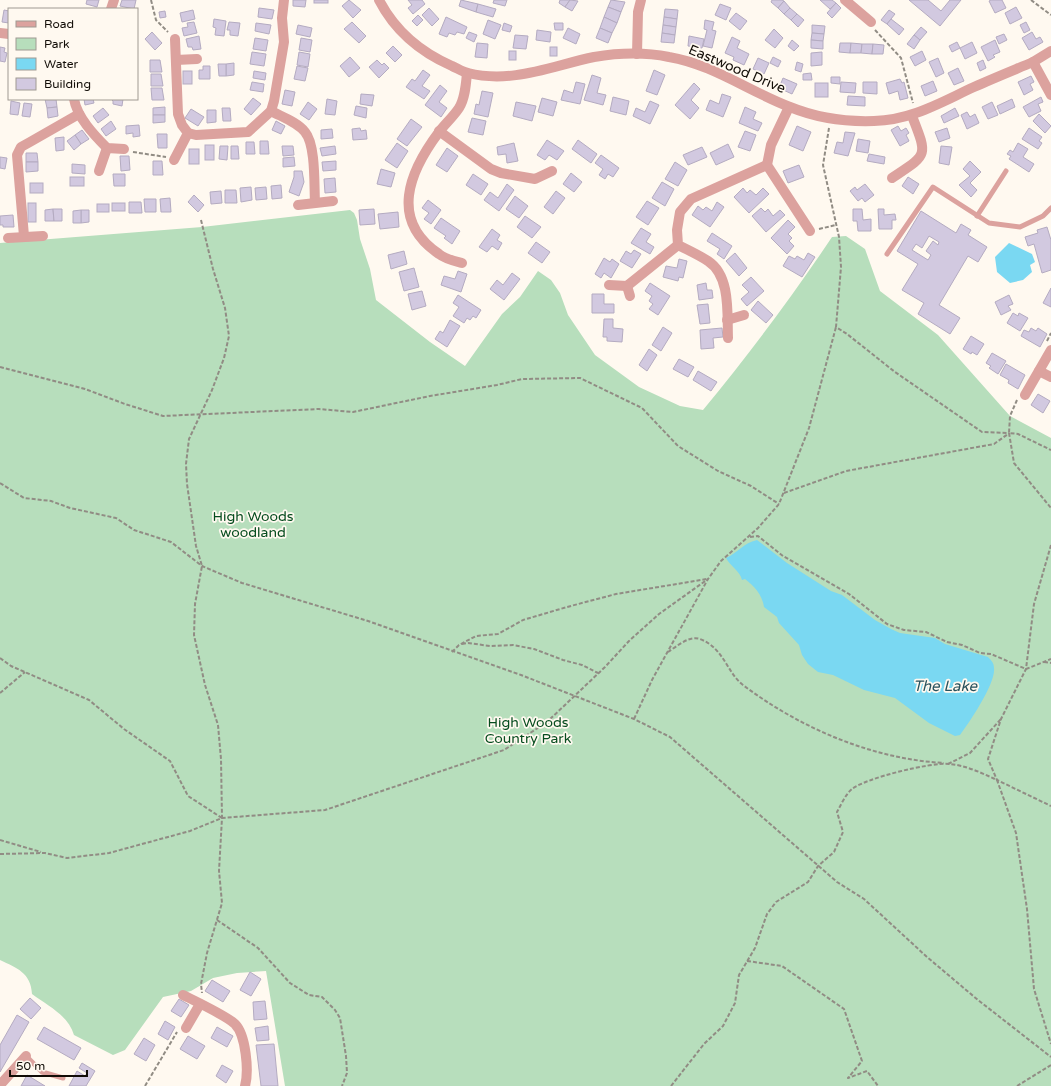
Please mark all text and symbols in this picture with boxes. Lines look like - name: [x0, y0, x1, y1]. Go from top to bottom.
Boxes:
- legend: [8, 8, 138, 100]
- text: Road: [44, 17, 74, 31]
- text: Park: [44, 37, 70, 51]
- street label: Eastwood Drive: [686, 41, 788, 97]
- text: Water: [44, 57, 79, 71]
- text: Building: [44, 77, 91, 91]
- park label: High Woods woodland: [212, 508, 294, 541]
- water label: The Lake: [913, 677, 979, 695]
- park label: High Woods Country Park: [485, 714, 572, 747]
- scale bar: [10, 1052, 87, 1078]
- text: 50 m: [16, 1059, 45, 1073]

